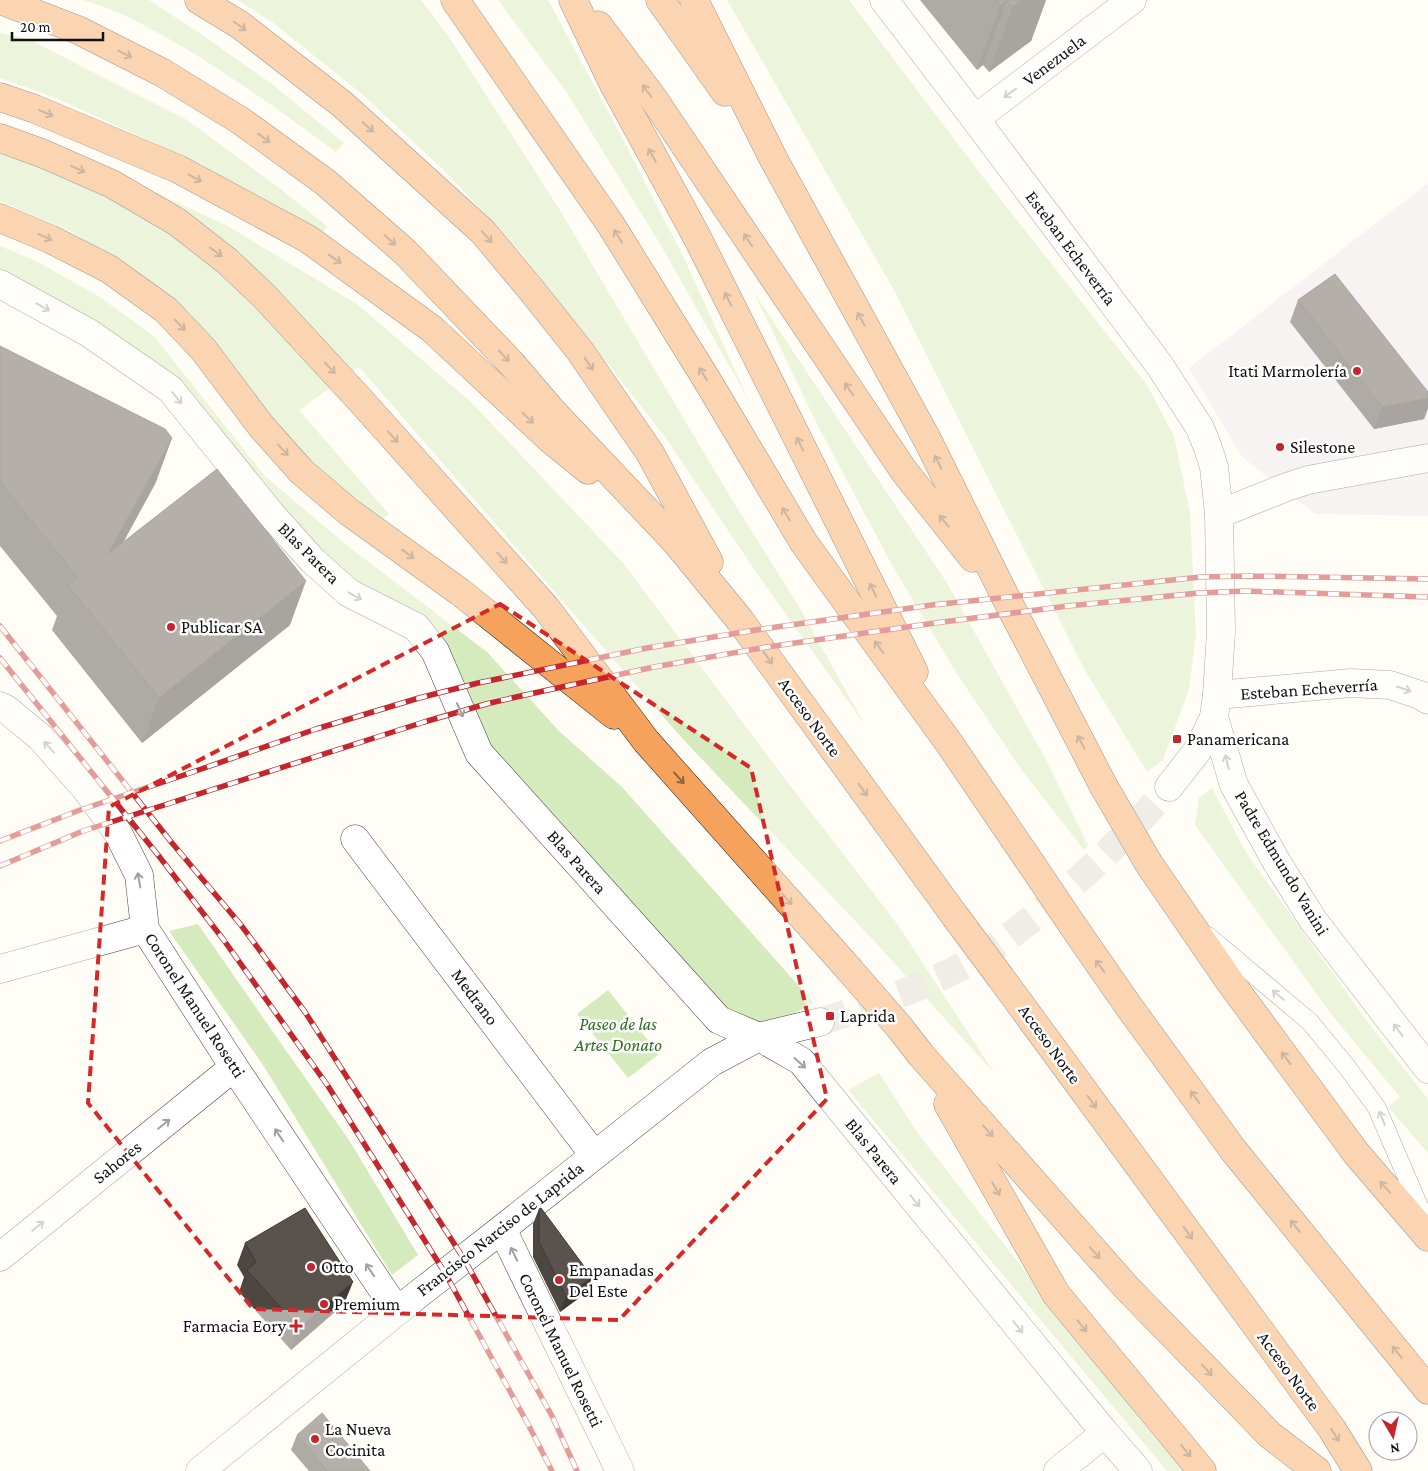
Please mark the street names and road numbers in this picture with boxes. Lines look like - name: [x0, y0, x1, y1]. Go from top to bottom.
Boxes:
- street label: Venezuela: [1019, 30, 1089, 90]
- street label: Esteban Echeverría: [1022, 187, 1120, 309]
- street label: Blas Parera: [274, 518, 344, 588]
- street label: Acceso Norte: [775, 673, 845, 761]
- street label: Esteban Echeverría: [1240, 674, 1378, 704]
- street label: Padre Edmundo Vanini: [1231, 787, 1333, 939]
- street label: Blas Parera: [543, 826, 611, 898]
- street label: Coronel Manuel Rosetti: [141, 929, 250, 1082]
- street label: Medrano: [447, 965, 503, 1029]
- street label: Acceso Norte: [1015, 1000, 1085, 1088]
- street label: Blas Parera: [841, 1114, 907, 1188]
- street label: Sahores: [89, 1136, 145, 1188]
- street label: Francisco Narciso de Laprida: [413, 1158, 587, 1300]
- street label: Coronel Manuel Rosetti: [515, 1270, 607, 1431]
- street label: Acceso Norte: [1254, 1327, 1324, 1415]

